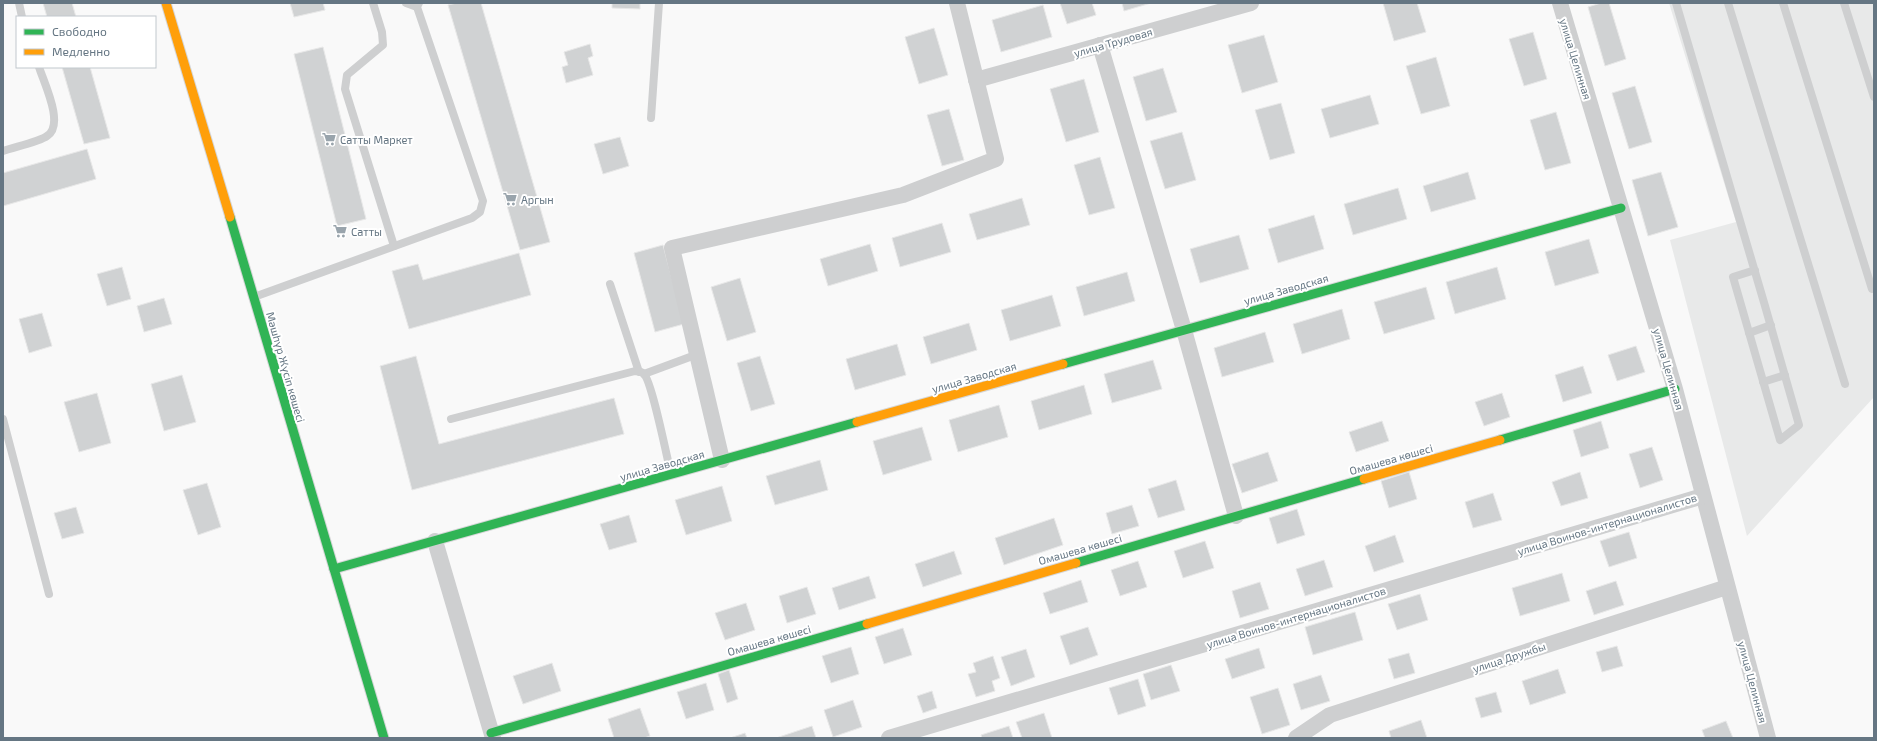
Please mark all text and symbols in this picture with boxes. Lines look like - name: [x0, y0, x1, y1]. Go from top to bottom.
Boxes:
- legend: [16, 16, 156, 68]
- street label: улица Целинная: [1557, 17, 1595, 101]
- text: Свободно: [52, 24, 107, 38]
- street label: улица Трудовая: [1072, 25, 1154, 60]
- text: Медленно: [52, 44, 110, 58]
- supermarket icon: Сатты Маркет: [321, 131, 337, 147]
- place label: Сатты Маркет: [340, 133, 413, 146]
- supermarket icon: Аргын: [502, 191, 518, 207]
- place label: Аргын: [521, 193, 554, 206]
- supermarket icon: Сатты: [332, 223, 348, 239]
- place label: Сатты: [351, 225, 382, 238]
- street label: улица Заводская: [1242, 271, 1330, 308]
- street label: Мәшһүр Жүсіп көшесі: [264, 310, 308, 424]
- street label: улица Целинная: [1650, 327, 1687, 412]
- street label: улица Заводская: [930, 359, 1018, 396]
- street label: Омашева көшесі: [1348, 441, 1434, 477]
- street label: улица Заводская: [618, 447, 706, 484]
- street label: улица Воинов-интернационалистов: [1516, 490, 1699, 558]
- street label: Омашева көшесі: [1037, 531, 1123, 567]
- street label: улица Воинов-интернационалистов: [1205, 583, 1388, 651]
- street label: Омашева көшесі: [726, 622, 812, 658]
- street label: улица Дружбы: [1471, 639, 1547, 676]
- street label: улица Целинная: [1735, 640, 1770, 725]

